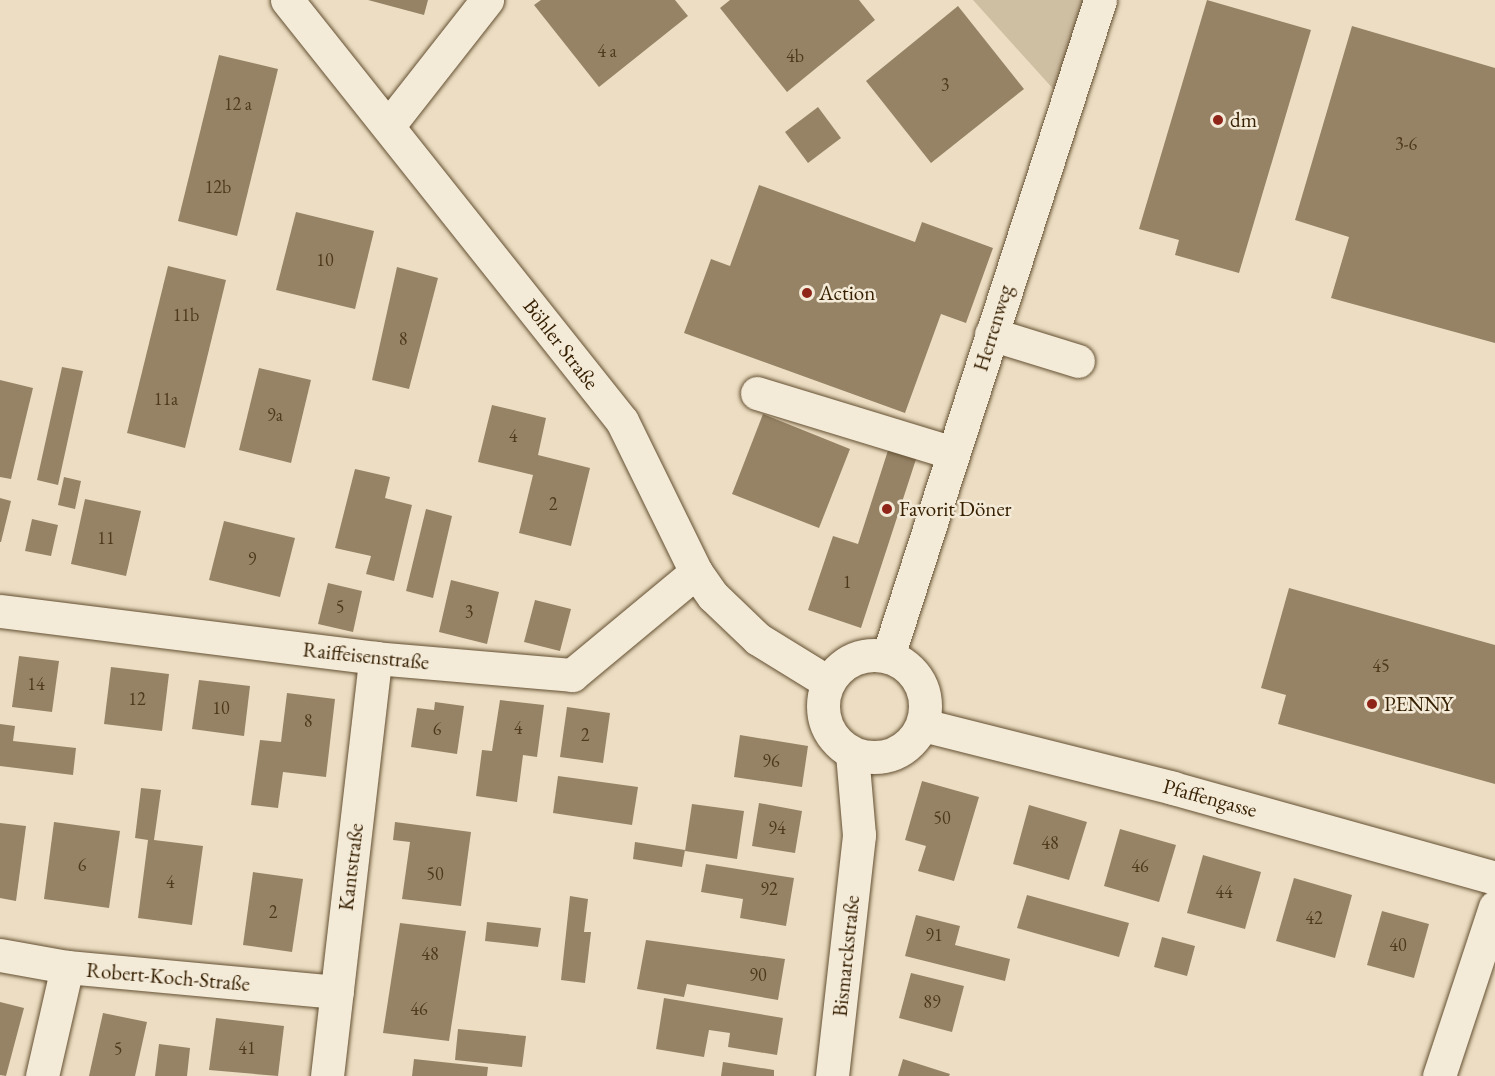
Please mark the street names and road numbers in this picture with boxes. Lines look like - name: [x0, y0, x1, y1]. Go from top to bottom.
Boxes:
- street label: Herrenweg: [968, 282, 1018, 374]
- street label: Böhler Straße: [518, 294, 604, 394]
- street label: Raiffeisenstraße: [302, 637, 430, 675]
- street label: Pfaffengasse: [1160, 773, 1260, 823]
- street label: Kantstraße: [333, 822, 369, 912]
- street label: Bismarckstraße: [827, 894, 865, 1018]
- street label: Robert-Koch-Straße: [85, 957, 251, 997]

